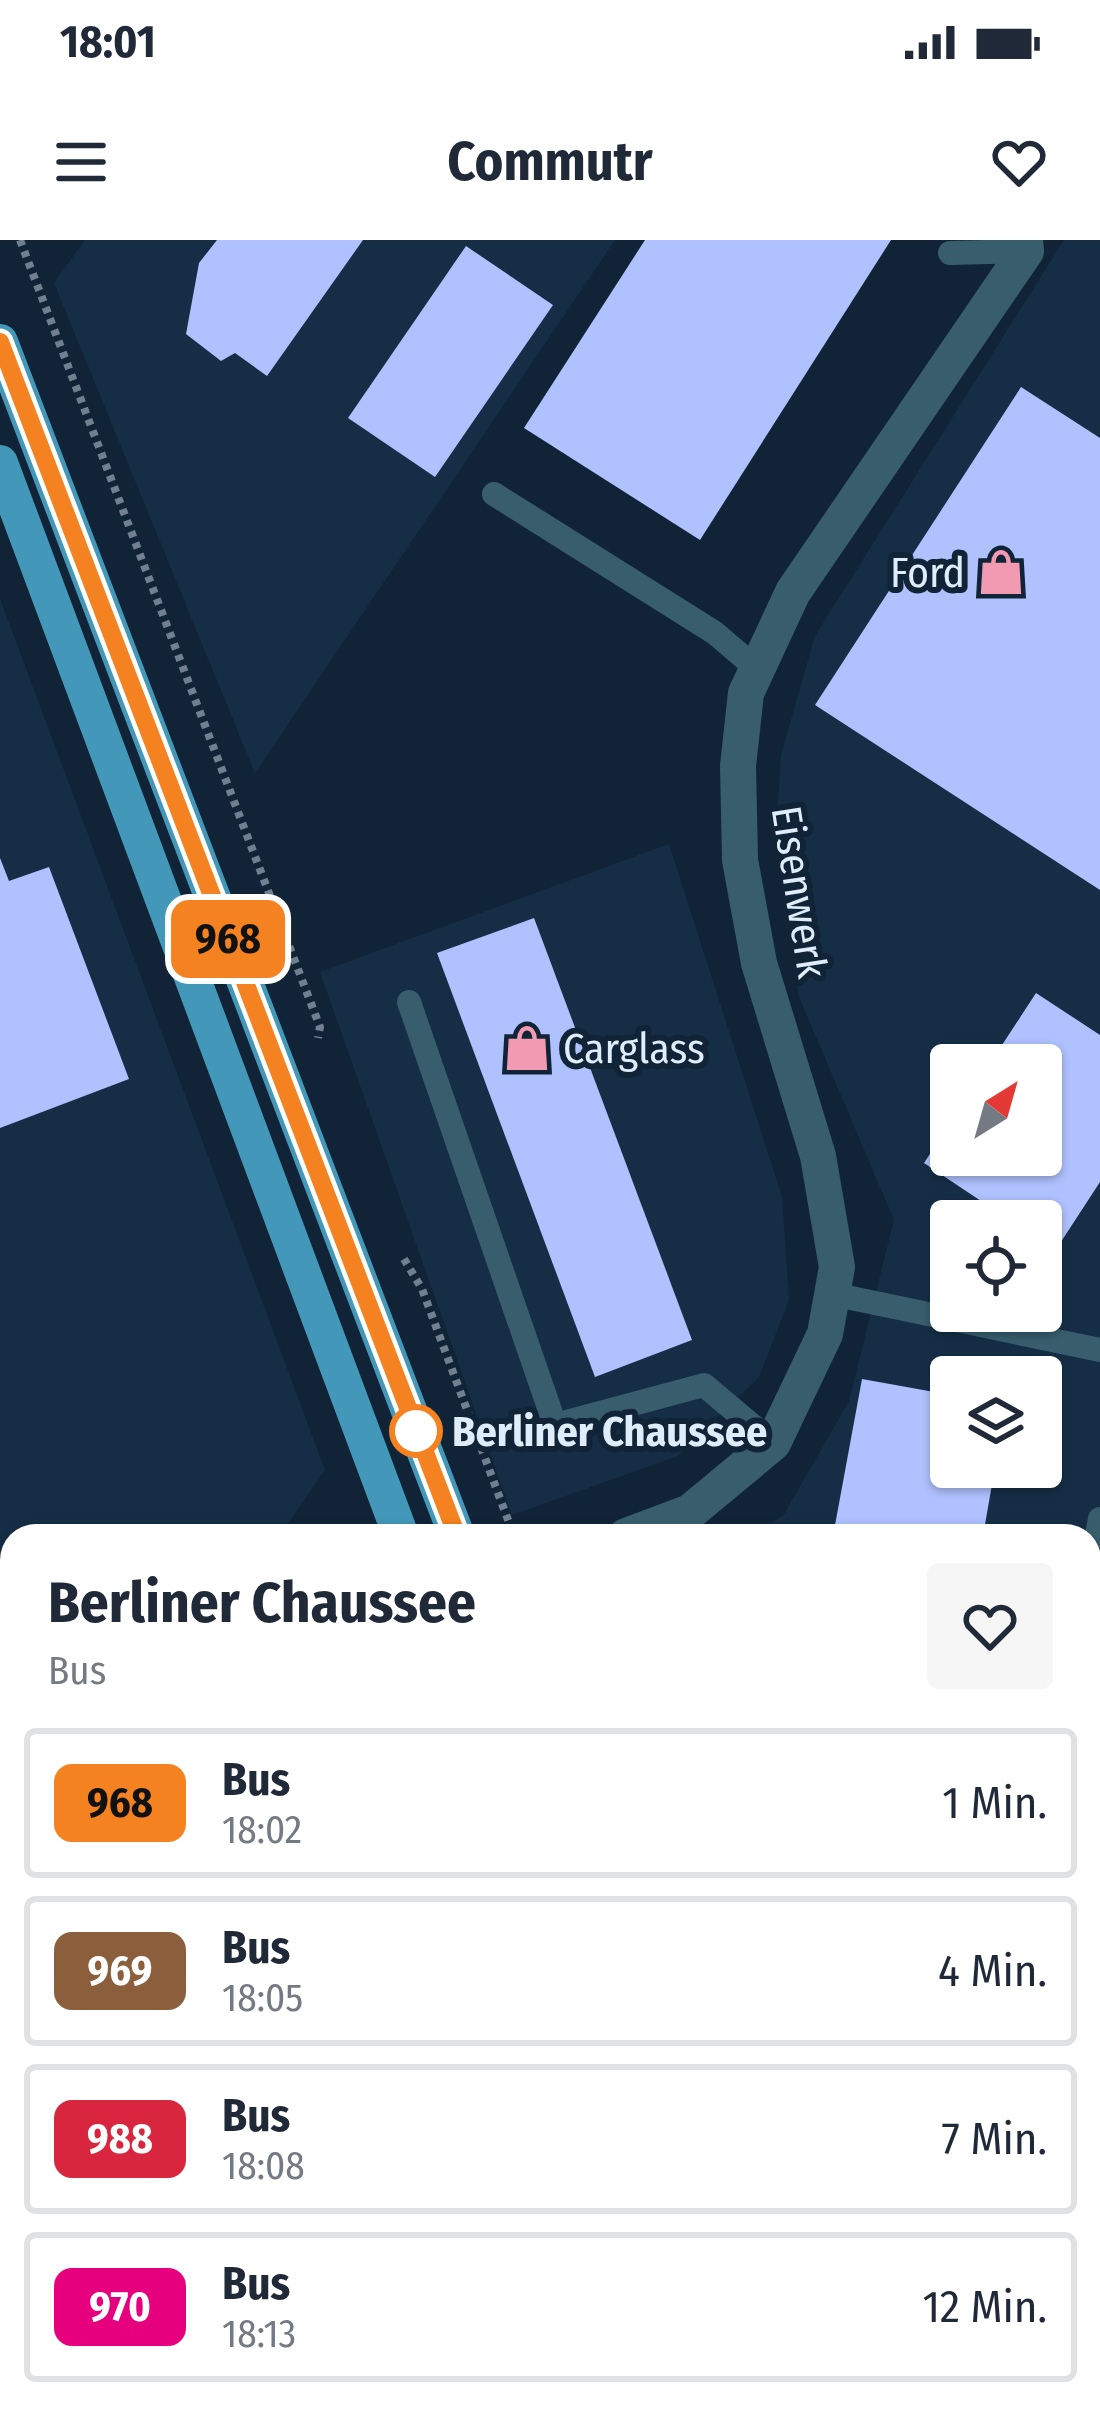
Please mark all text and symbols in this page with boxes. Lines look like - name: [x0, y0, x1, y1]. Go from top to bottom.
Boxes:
- text: 18:01: [60, 15, 156, 69]
- icon: menu: [48, 129, 114, 195]
- icon: heart: [986, 129, 1052, 195]
- text: Commutr: [447, 130, 653, 194]
- shop icon: Ford: [976, 547, 1026, 597]
- place label: Ford: [890, 548, 965, 598]
- street label: Eisenwerk: [761, 803, 837, 982]
- line badge: 968: [159, 900, 297, 978]
- text: 968: [195, 914, 261, 964]
- shop icon: Carglass: [502, 1023, 552, 1073]
- place label: Carglass: [563, 1024, 705, 1074]
- north arrow: [930, 1044, 1062, 1176]
- map controls: [930, 1044, 1062, 1488]
- button: locate: [930, 1200, 1062, 1332]
- button: layers: [930, 1356, 1062, 1488]
- marker: Berliner Chaussee: [391, 1406, 441, 1456]
- place label: Berliner Chaussee: [452, 1407, 767, 1457]
- button: heart: [927, 1563, 1053, 1689]
- text: Berliner Chaussee: [48, 1569, 476, 1637]
- text: Bus: [48, 1648, 106, 1694]
- text: Bus: [222, 1753, 290, 1807]
- text: 1 Min.: [942, 1776, 1047, 1830]
- text: 968: [87, 1778, 153, 1828]
- text: 18:02: [222, 1807, 302, 1853]
- text: Bus: [222, 1921, 290, 1975]
- text: 4 Min.: [938, 1944, 1047, 1998]
- text: 969: [88, 1946, 152, 1996]
- text: 18:05: [222, 1975, 303, 2021]
- text: Bus: [222, 2089, 290, 2143]
- text: 7 Min.: [942, 2112, 1047, 2166]
- text: 988: [87, 2114, 153, 2164]
- text: 18:08: [222, 2143, 305, 2189]
- text: Bus: [222, 2257, 290, 2311]
- text: 12 Min.: [922, 2280, 1047, 2334]
- text: 970: [89, 2282, 151, 2332]
- text: 18:13: [222, 2311, 296, 2357]

